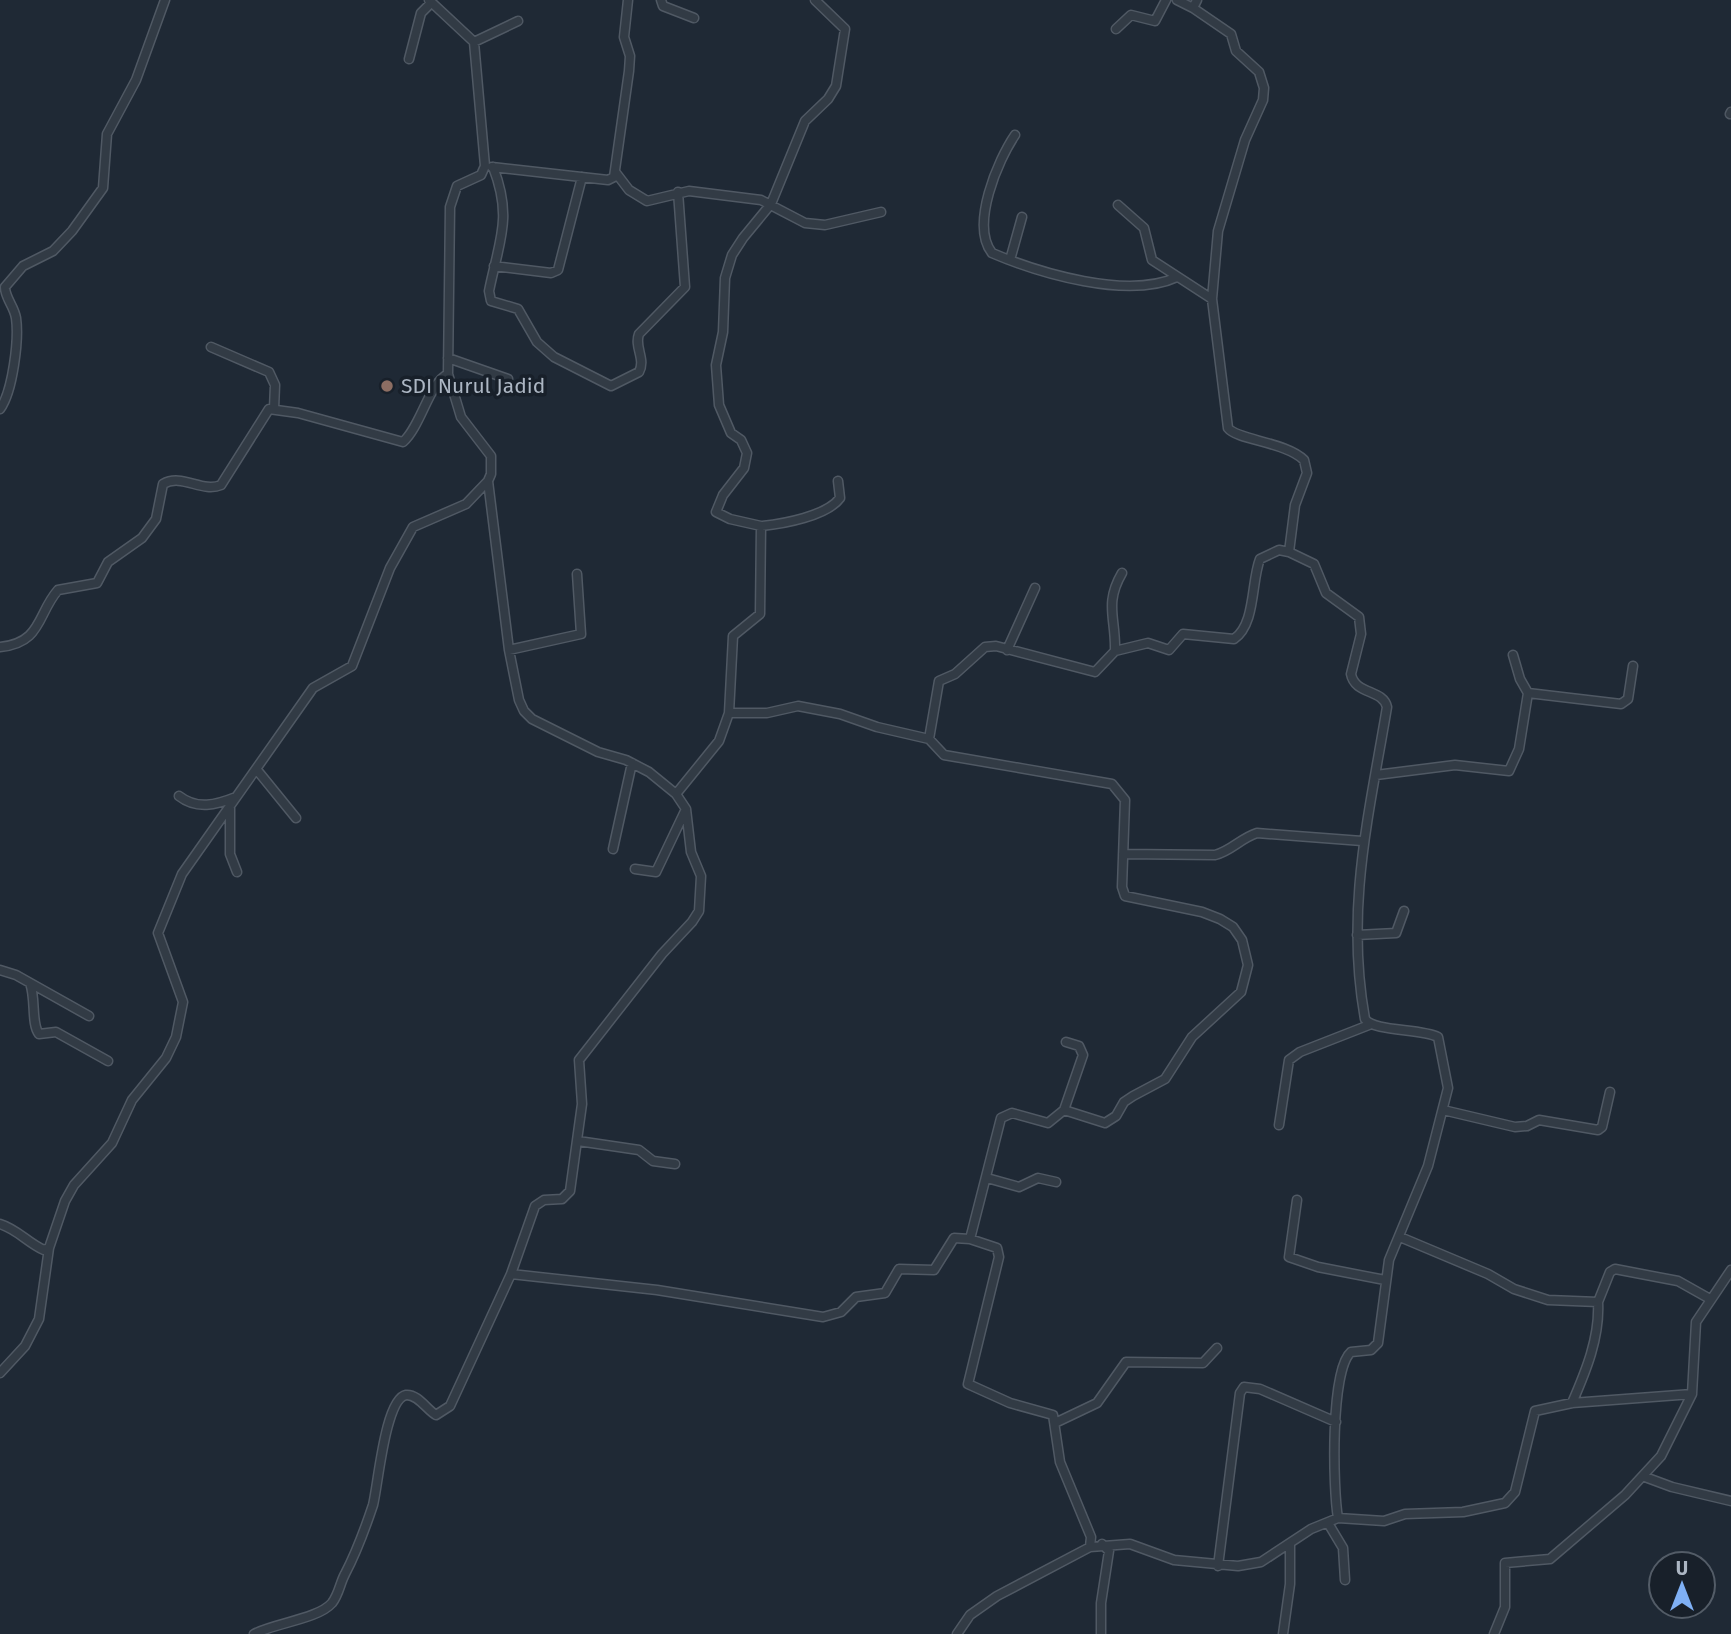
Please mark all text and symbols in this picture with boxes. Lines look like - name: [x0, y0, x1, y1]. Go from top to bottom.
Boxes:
- place label: SDI Nurul Jadid: [401, 373, 545, 399]
- marker: SDI Nurul Jadid: [379, 378, 395, 394]
- north arrow: [1647, 1550, 1717, 1620]
- text: U: [1676, 1557, 1688, 1580]

